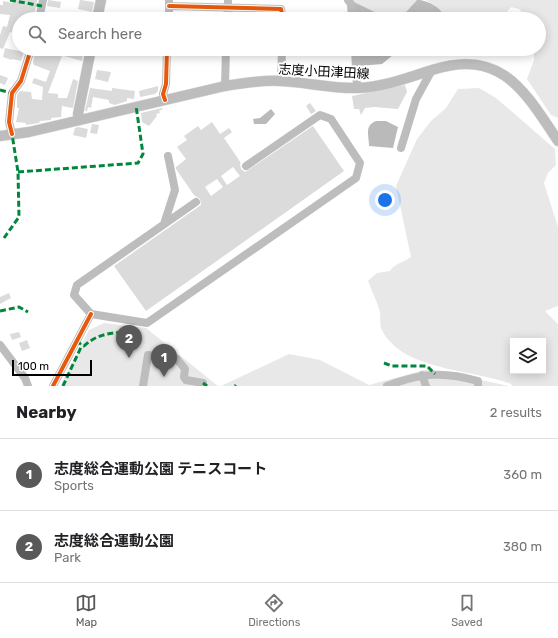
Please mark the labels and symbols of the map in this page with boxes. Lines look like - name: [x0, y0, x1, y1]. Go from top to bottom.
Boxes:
- street label: 志度小田津田線: [278, 62, 370, 81]
- your location: [375, 190, 395, 210]
- pin: 2: [116, 325, 142, 358]
- pin: 1: [151, 344, 177, 377]
- scale bar: [12, 358, 92, 377]

